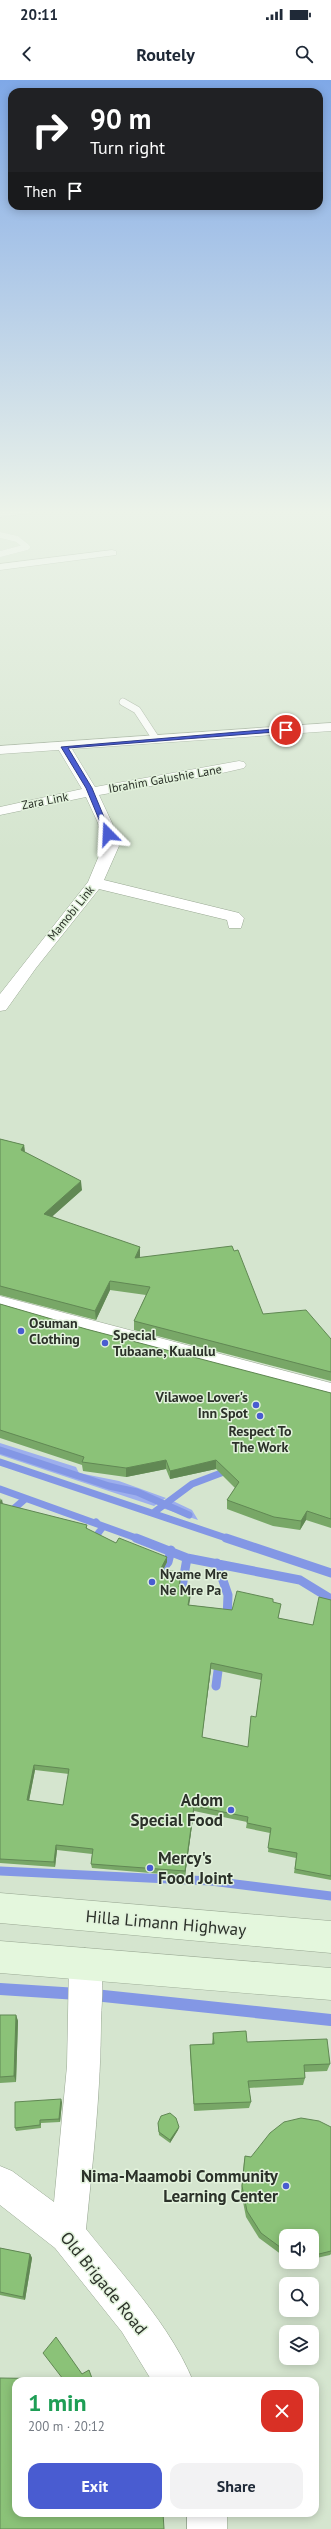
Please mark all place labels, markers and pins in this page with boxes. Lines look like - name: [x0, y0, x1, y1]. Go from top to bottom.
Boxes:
- pin: [269, 713, 303, 747]
- place label: Osuman Clothing: [29, 1314, 80, 1348]
- marker: Osuman Clothing: [16, 1326, 26, 1336]
- place label: Special Tubaane, Kualulu: [113, 1326, 215, 1360]
- marker: Special Tubaane, Kualulu: [100, 1338, 110, 1348]
- place label: Vilawoe Lover's Inn Spot: [155, 1388, 248, 1422]
- marker: Vilawoe Lover's Inn Spot: [251, 1400, 261, 1410]
- marker: Respect To The Work: [255, 1411, 265, 1421]
- place label: Respect To The Work: [228, 1422, 292, 1456]
- place label: Nyame Mre Ne Mre Pa: [160, 1565, 228, 1599]
- marker: Nyame Mre Ne Mre Pa: [147, 1577, 157, 1587]
- place label: Adom Special Food: [131, 1789, 223, 1831]
- marker: Adom Special Food: [226, 1805, 236, 1815]
- place label: Mercy's Food Joint: [158, 1847, 233, 1889]
- marker: Mercy's Food Joint: [145, 1863, 155, 1873]
- place label: Nima-Maamobi Community Learning Center: [81, 2165, 279, 2207]
- marker: Nima-Maamobi Community Learning Center: [281, 2181, 291, 2191]

